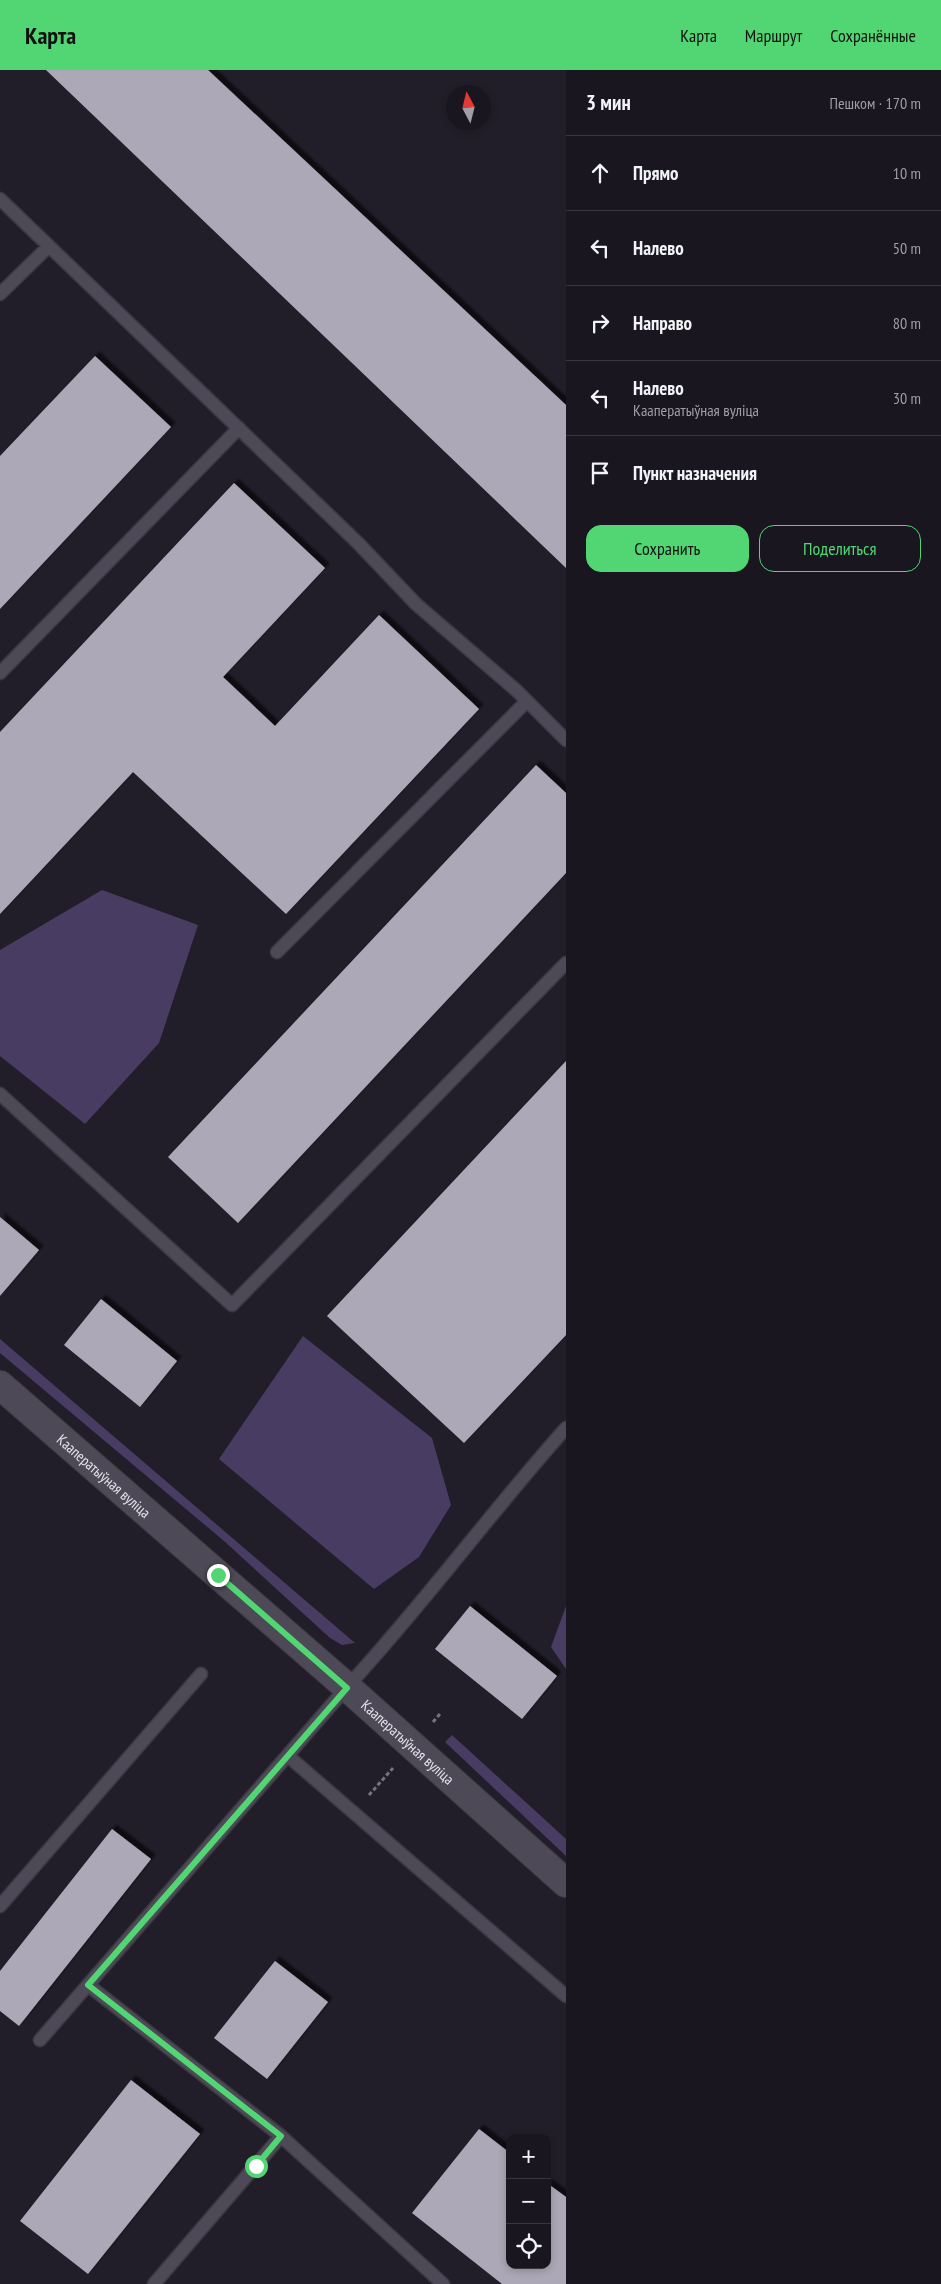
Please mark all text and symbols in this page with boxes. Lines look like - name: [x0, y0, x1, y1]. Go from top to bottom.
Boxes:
- text: Карта: [25, 20, 76, 51]
- text: Карта: [680, 24, 717, 47]
- text: Маршрут: [745, 24, 802, 47]
- text: Сохранённые: [830, 24, 916, 47]
- north arrow: [446, 85, 491, 130]
- text: 3 мин: [586, 89, 631, 116]
- text: Пешком · 170 m: [830, 93, 921, 113]
- icon: ahead: [586, 159, 614, 187]
- text: Прямо: [633, 161, 678, 185]
- text: 10 m: [893, 163, 921, 183]
- icon: left: [586, 234, 614, 262]
- text: Налево: [633, 236, 684, 260]
- text: 50 m: [893, 238, 921, 258]
- icon: right: [586, 309, 614, 337]
- text: Направо: [633, 311, 692, 335]
- text: 80 m: [893, 313, 921, 333]
- text: Налево: [633, 376, 684, 400]
- icon: left: [586, 384, 614, 412]
- text: 30 m: [893, 388, 921, 408]
- text: Кааператыўная вуліца: [633, 400, 759, 420]
- icon: arrive: [586, 459, 614, 487]
- text: Пункт назначения: [633, 461, 757, 485]
- button: Сохранить: [586, 525, 749, 572]
- button: Поделиться: [759, 525, 921, 572]
- street label: Кааператыўная вуліца: [53, 1430, 155, 1522]
- route end: [207, 1564, 230, 1587]
- street label: Кааператыўная вуліца: [358, 1695, 458, 1788]
- map controls: [506, 2134, 551, 2269]
- button: +: [506, 2134, 551, 2179]
- route start: [245, 2155, 268, 2178]
- button: −: [506, 2179, 551, 2224]
- button: locate: [506, 2224, 551, 2269]

